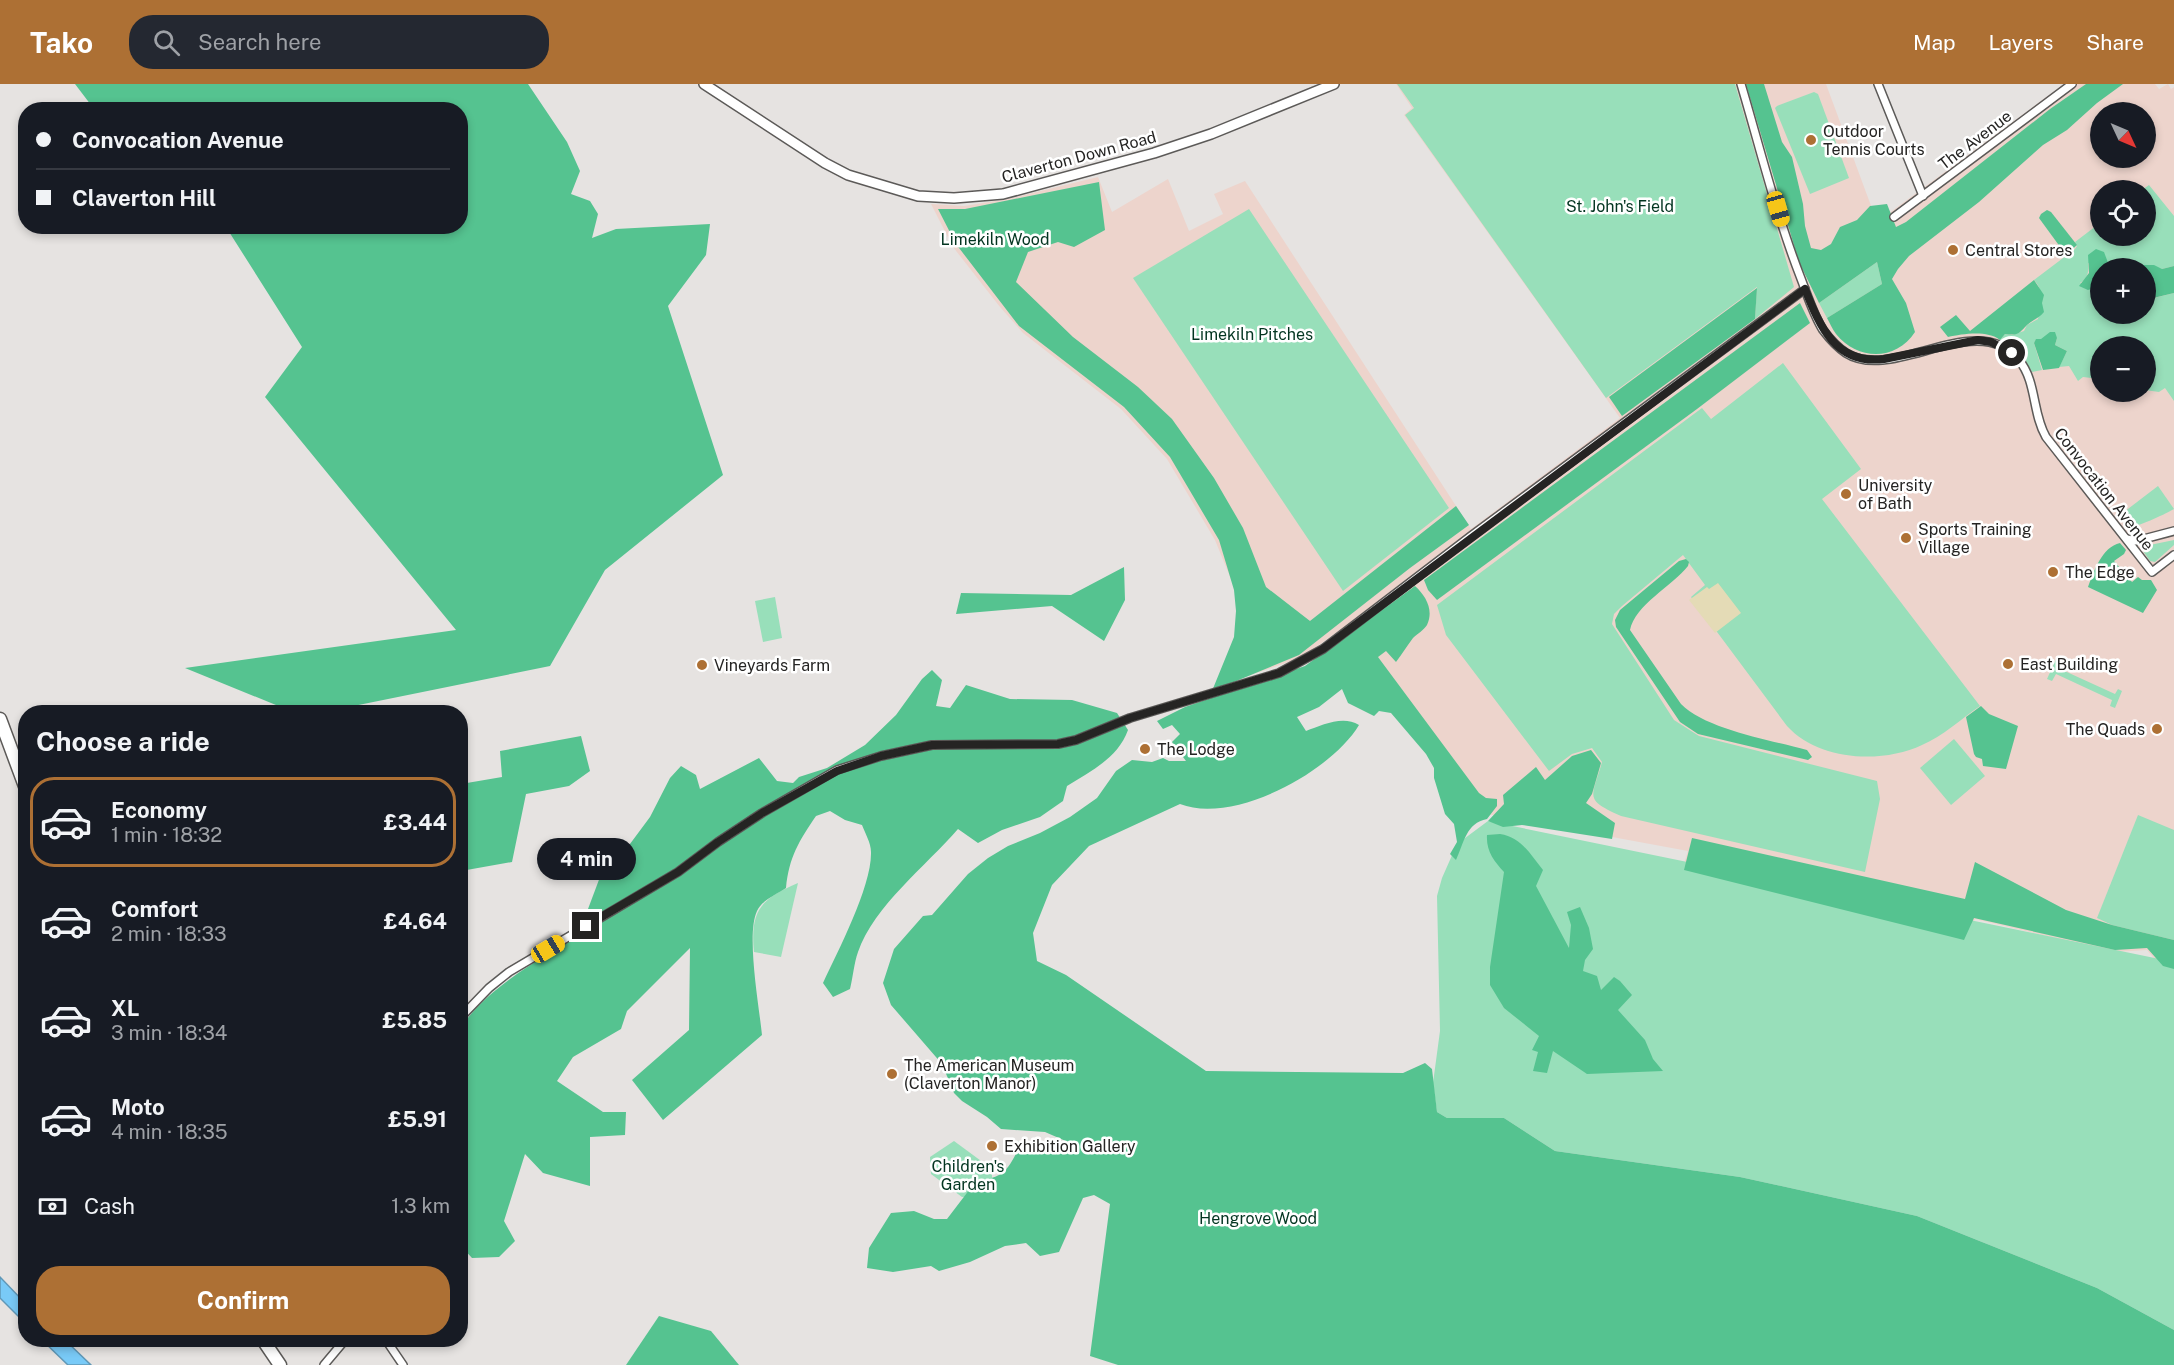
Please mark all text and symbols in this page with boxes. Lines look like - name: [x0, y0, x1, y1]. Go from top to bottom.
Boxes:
- search box: [129, 15, 549, 69]
- text: Tako: [30, 26, 93, 59]
- icon: search: [150, 26, 183, 59]
- text: Search here: [198, 29, 322, 55]
- text: Map: [1913, 30, 1956, 55]
- text: Layers: [1989, 30, 2053, 55]
- text: Share: [2086, 30, 2144, 55]
- north arrow: [2090, 102, 2156, 168]
- map controls: [2090, 102, 2156, 402]
- street label: The Avenue: [1935, 106, 2015, 174]
- place label: Outdoor Tennis Courts: [1823, 122, 1925, 159]
- text: Convocation Avenue: [72, 127, 284, 153]
- street label: Claverton Down Road: [1000, 127, 1158, 187]
- marker: Outdoor Tennis Courts: [1804, 133, 1818, 147]
- button: locate: [2090, 180, 2156, 246]
- text: Claverton Hill: [72, 185, 216, 211]
- car: [1764, 189, 1792, 229]
- park label: St. John's Field: [1566, 197, 1674, 216]
- park label: Limekiln Wood: [941, 230, 1049, 249]
- place label: Central Stores: [1965, 241, 2072, 260]
- marker: Central Stores: [1946, 243, 1960, 257]
- button: +: [2090, 258, 2156, 324]
- park label: Limekiln Pitches: [1191, 325, 1313, 344]
- button: −: [2090, 336, 2156, 402]
- route start: [1998, 339, 2025, 366]
- street label: Convocation Avenue: [2050, 424, 2158, 554]
- place label: University of Bath: [1858, 476, 1933, 513]
- marker: University of Bath: [1839, 487, 1853, 501]
- place label: Sports Training Village: [1918, 520, 2032, 557]
- marker: Sports Training Village: [1899, 531, 1913, 545]
- place label: The Edge: [2065, 563, 2135, 582]
- marker: The Edge: [2046, 565, 2060, 579]
- place label: East Building: [2020, 655, 2118, 674]
- place label: Vineyards Farm: [714, 656, 830, 675]
- marker: East Building: [2001, 657, 2015, 671]
- marker: Vineyards Farm: [695, 658, 709, 672]
- place label: The Quads: [2066, 720, 2145, 739]
- marker: The Quads: [2150, 722, 2164, 736]
- text: Choose a ride: [36, 725, 210, 757]
- place label: The Lodge: [1157, 740, 1235, 759]
- marker: The Lodge: [1138, 742, 1152, 756]
- icon: car: [39, 795, 93, 849]
- text: Economy: [111, 797, 207, 823]
- text: £3.44: [383, 809, 447, 835]
- text: 1 min · 18:32: [111, 823, 222, 847]
- callout: 4 min: [536, 839, 636, 881]
- text: 4 min: [560, 847, 613, 871]
- icon: car: [39, 894, 93, 948]
- text: Comfort: [111, 896, 198, 922]
- text: £4.64: [383, 908, 447, 934]
- route end: [572, 912, 599, 939]
- text: 2 min · 18:33: [111, 922, 227, 946]
- car: [528, 932, 568, 966]
- icon: car: [39, 993, 93, 1047]
- text: XL: [111, 995, 139, 1021]
- text: £5.85: [382, 1007, 447, 1033]
- text: 3 min · 18:34: [111, 1021, 227, 1045]
- place label: The American Museum (Claverton Manor): [904, 1056, 1074, 1093]
- marker: The American Museum (Claverton Manor): [885, 1067, 899, 1081]
- icon: car: [39, 1092, 93, 1146]
- text: Moto: [111, 1094, 165, 1120]
- text: £5.91: [388, 1106, 447, 1132]
- text: 4 min · 18:35: [111, 1120, 228, 1144]
- place label: Exhibition Gallery: [1004, 1137, 1136, 1156]
- marker: Exhibition Gallery: [985, 1139, 999, 1153]
- park label: Children's Garden: [932, 1157, 1004, 1194]
- icon: cash: [36, 1190, 69, 1223]
- text: Cash: [84, 1193, 135, 1219]
- text: 1.3 km: [391, 1194, 450, 1218]
- park label: Hengrove Wood: [1199, 1209, 1317, 1228]
- button: Confirm: [36, 1266, 450, 1335]

